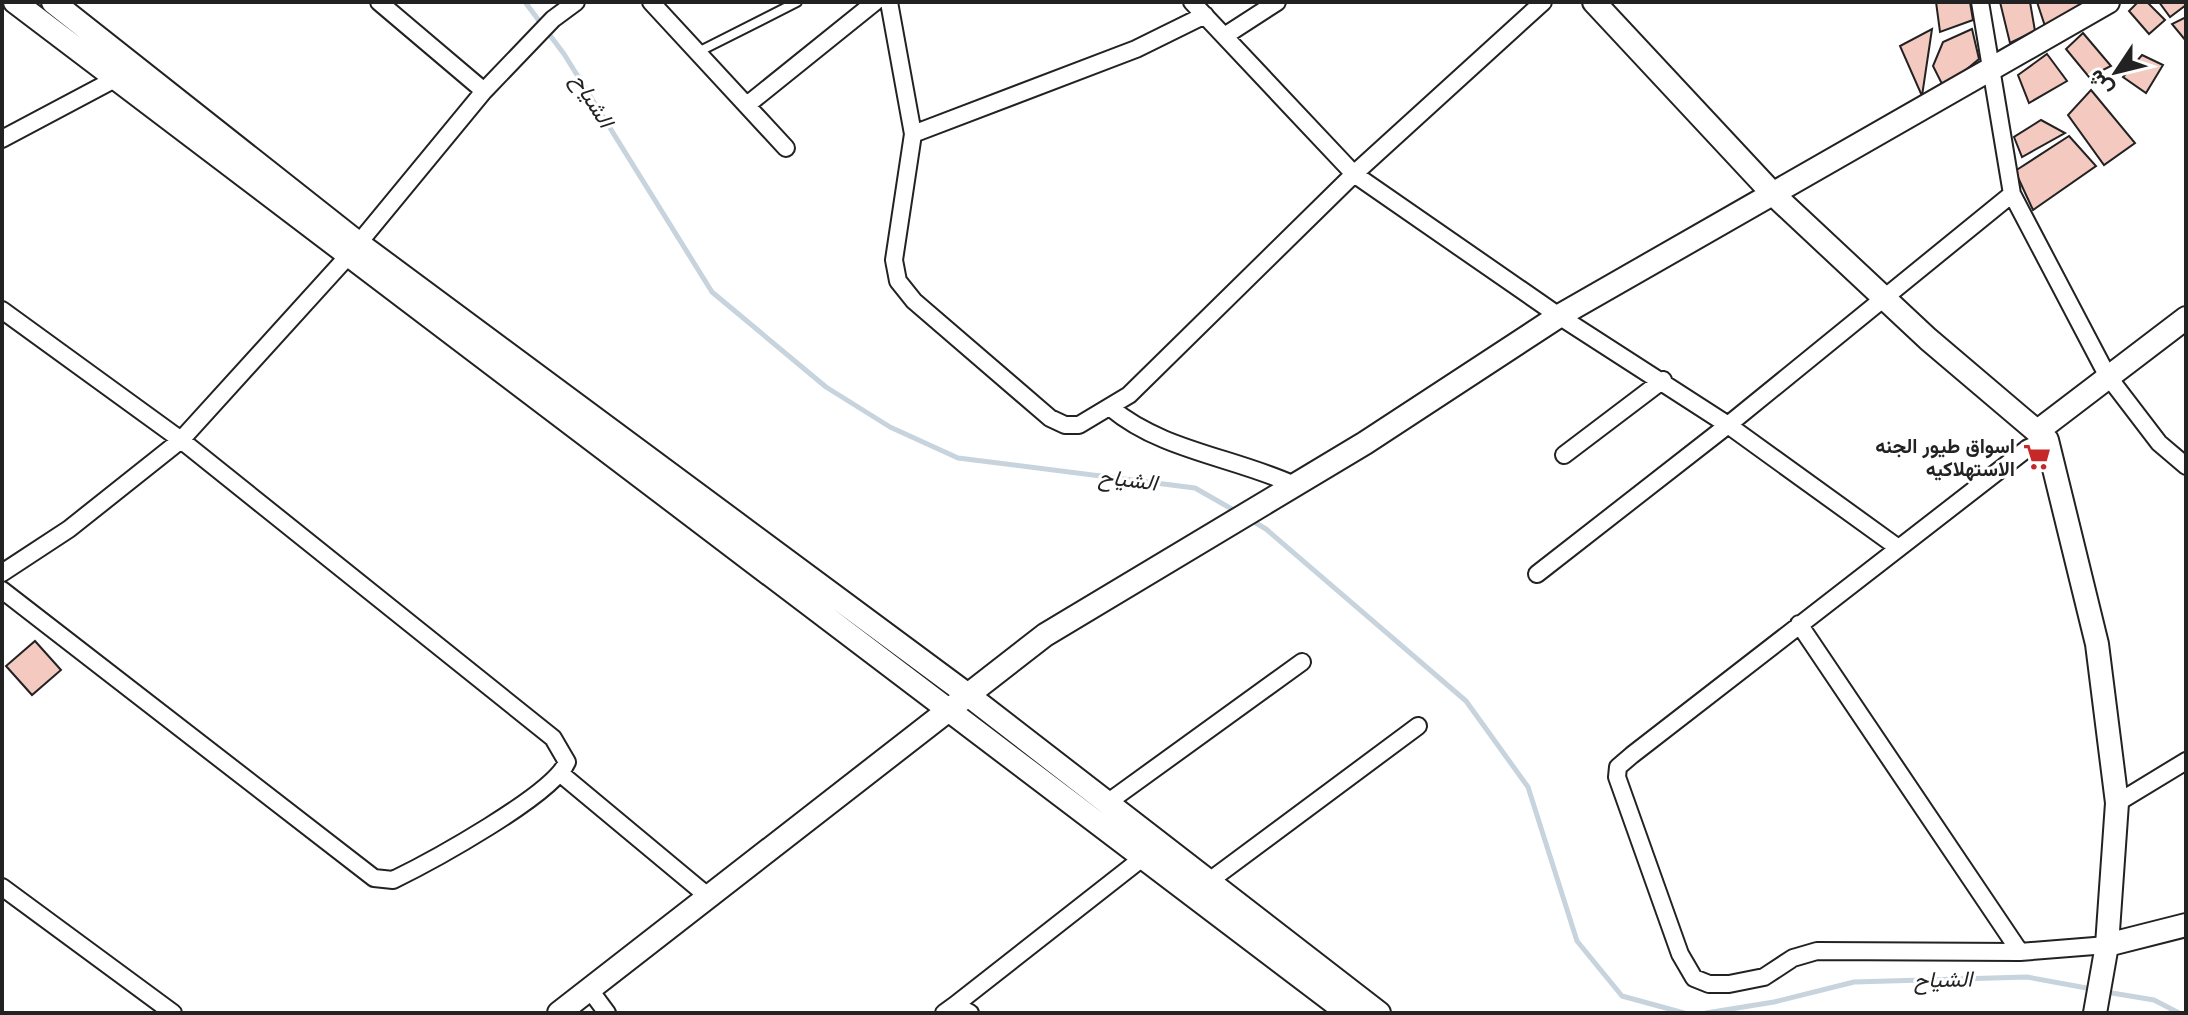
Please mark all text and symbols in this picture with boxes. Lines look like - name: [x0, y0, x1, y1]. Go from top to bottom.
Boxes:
- north arrow: [2076, 32, 2156, 112]
- text: ش: [2082, 65, 2119, 101]
- water label: الشياح: [564, 69, 620, 136]
- place label: اسواق طيور الجنه الاستهلاكيه: [1875, 434, 2015, 482]
- supermarket icon: اسواق طيور الجنه الاستهلاكيه: [2022, 442, 2052, 472]
- water label: الشياح: [1097, 464, 1161, 499]
- water label: الشياح: [1914, 966, 1975, 996]

